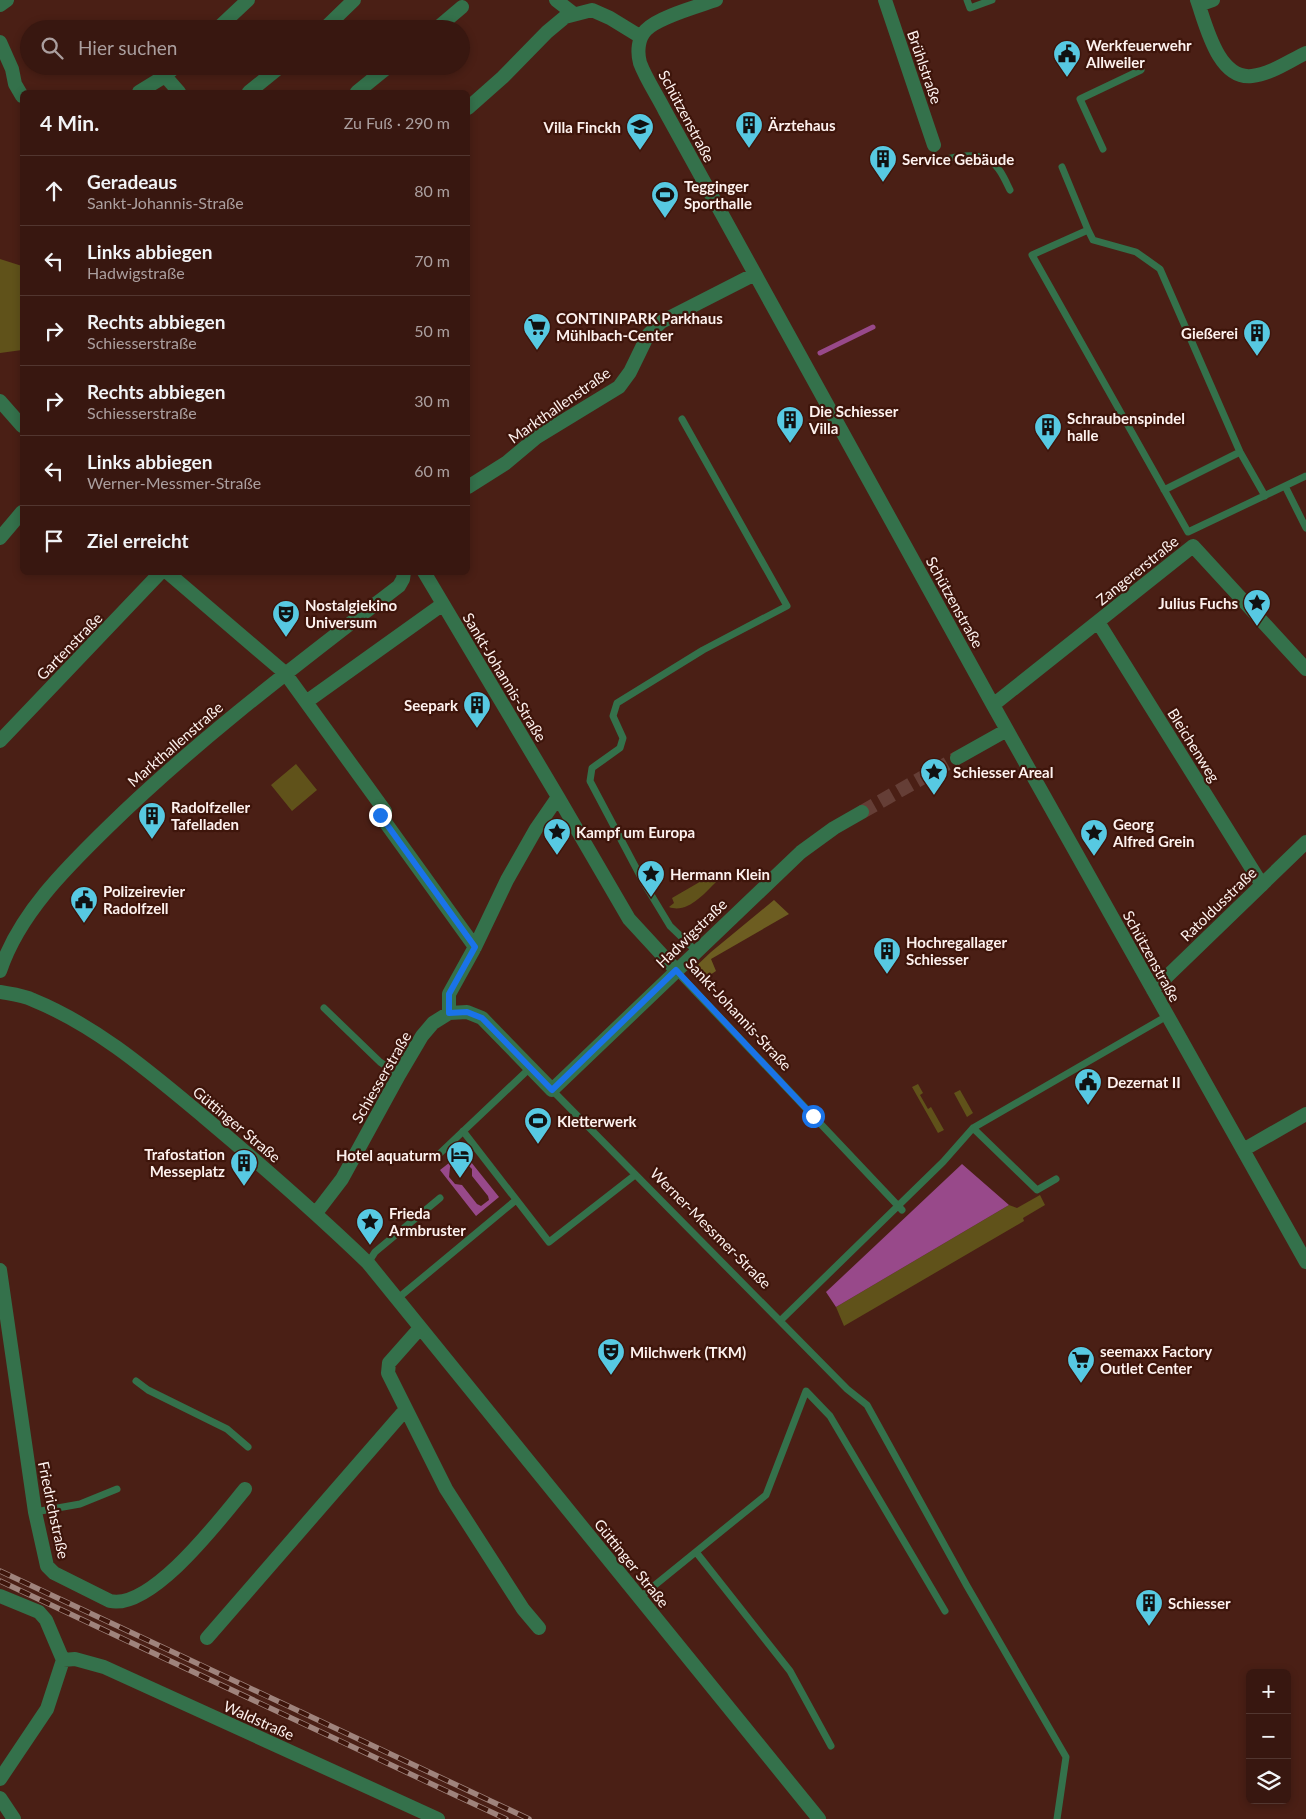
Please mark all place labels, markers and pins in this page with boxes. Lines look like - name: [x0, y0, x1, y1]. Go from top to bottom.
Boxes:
- place label: Werkfeuerwehr Allweiler: [1085, 36, 1192, 71]
- public building icon: Werkfeuerwehr Allweiler: [1052, 39, 1082, 78]
- building icon: Ärztehaus: [734, 110, 764, 149]
- school or university icon: Villa Finckh: [625, 112, 655, 151]
- place label: Ärztehaus: [767, 116, 836, 134]
- place label: Villa Finckh: [543, 118, 621, 136]
- building icon: Service Gebäude: [868, 144, 898, 183]
- place label: Service Gebäude: [902, 150, 1014, 168]
- place label: Tegginger Sporthalle: [684, 177, 752, 212]
- sports icon: Tegginger Sporthalle: [650, 180, 680, 219]
- place label: CONTINIPARK Parkhaus Mühlbach-Center: [556, 309, 723, 344]
- supermarket icon: CONTINIPARK Parkhaus Mühlbach-Center: [522, 312, 552, 351]
- building icon: Gießerei: [1242, 318, 1272, 357]
- place label: Gießerei: [1181, 324, 1238, 342]
- place label: Die Schiesser Villa: [808, 402, 899, 437]
- building icon: Die Schiesser Villa: [775, 405, 805, 444]
- place label: Schraubenspindel halle: [1067, 409, 1185, 444]
- building icon: Schraubenspindel halle: [1033, 412, 1063, 451]
- place icon: Julius Fuchs: [1242, 588, 1272, 627]
- place label: Julius Fuchs: [1158, 594, 1238, 612]
- place label: Nostalgiekino Universum: [305, 596, 397, 631]
- theatre icon: Nostalgiekino Universum: [271, 599, 301, 638]
- building icon: Seepark: [462, 690, 492, 729]
- place label: Seepark: [404, 696, 459, 714]
- place icon: Schiesser Areal: [919, 757, 949, 796]
- place label: Schiesser Areal: [953, 763, 1053, 781]
- place label: Radolfzeller Tafelladen: [171, 798, 251, 833]
- building icon: Radolfzeller Tafelladen: [137, 801, 167, 840]
- place label: Georg Alfred Grein: [1112, 815, 1195, 850]
- place icon: Kampf um Europa: [542, 817, 572, 856]
- place icon: Georg Alfred Grein: [1079, 818, 1109, 857]
- place label: Kampf um Europa: [576, 823, 695, 841]
- place icon: Hermann Klein: [636, 859, 666, 898]
- place label: Hermann Klein: [670, 865, 770, 883]
- place label: Polizeirevier Radolfzell: [103, 882, 186, 917]
- public building icon: Polizeirevier Radolfzell: [69, 885, 99, 924]
- place label: Hochregallager Schiesser: [906, 933, 1007, 968]
- building icon: Hochregallager Schiesser: [872, 936, 902, 975]
- public building icon: Dezernat II: [1073, 1067, 1103, 1106]
- place label: Dezernat II: [1107, 1073, 1181, 1091]
- sports icon: Kletterwerk: [523, 1106, 553, 1145]
- place label: Kletterwerk: [557, 1112, 638, 1130]
- hotel icon: Hotel aquaturm: [445, 1140, 475, 1179]
- place label: Trafostation Messeplatz: [144, 1145, 225, 1180]
- place label: Hotel aquaturm: [336, 1146, 441, 1164]
- building icon: Trafostation Messeplatz: [229, 1148, 259, 1187]
- place label: Frieda Armbruster: [388, 1204, 466, 1239]
- place icon: Frieda Armbruster: [355, 1207, 385, 1246]
- theatre icon: Milchwerk (TKM): [596, 1337, 626, 1376]
- place label: seemaxx Factory Outlet Center: [1100, 1342, 1212, 1377]
- place label: Milchwerk (TKM): [630, 1343, 746, 1361]
- supermarket icon: seemaxx Factory Outlet Center: [1066, 1345, 1096, 1384]
- building icon: Schiesser: [1134, 1588, 1164, 1627]
- place label: Schiesser: [1168, 1594, 1231, 1612]

